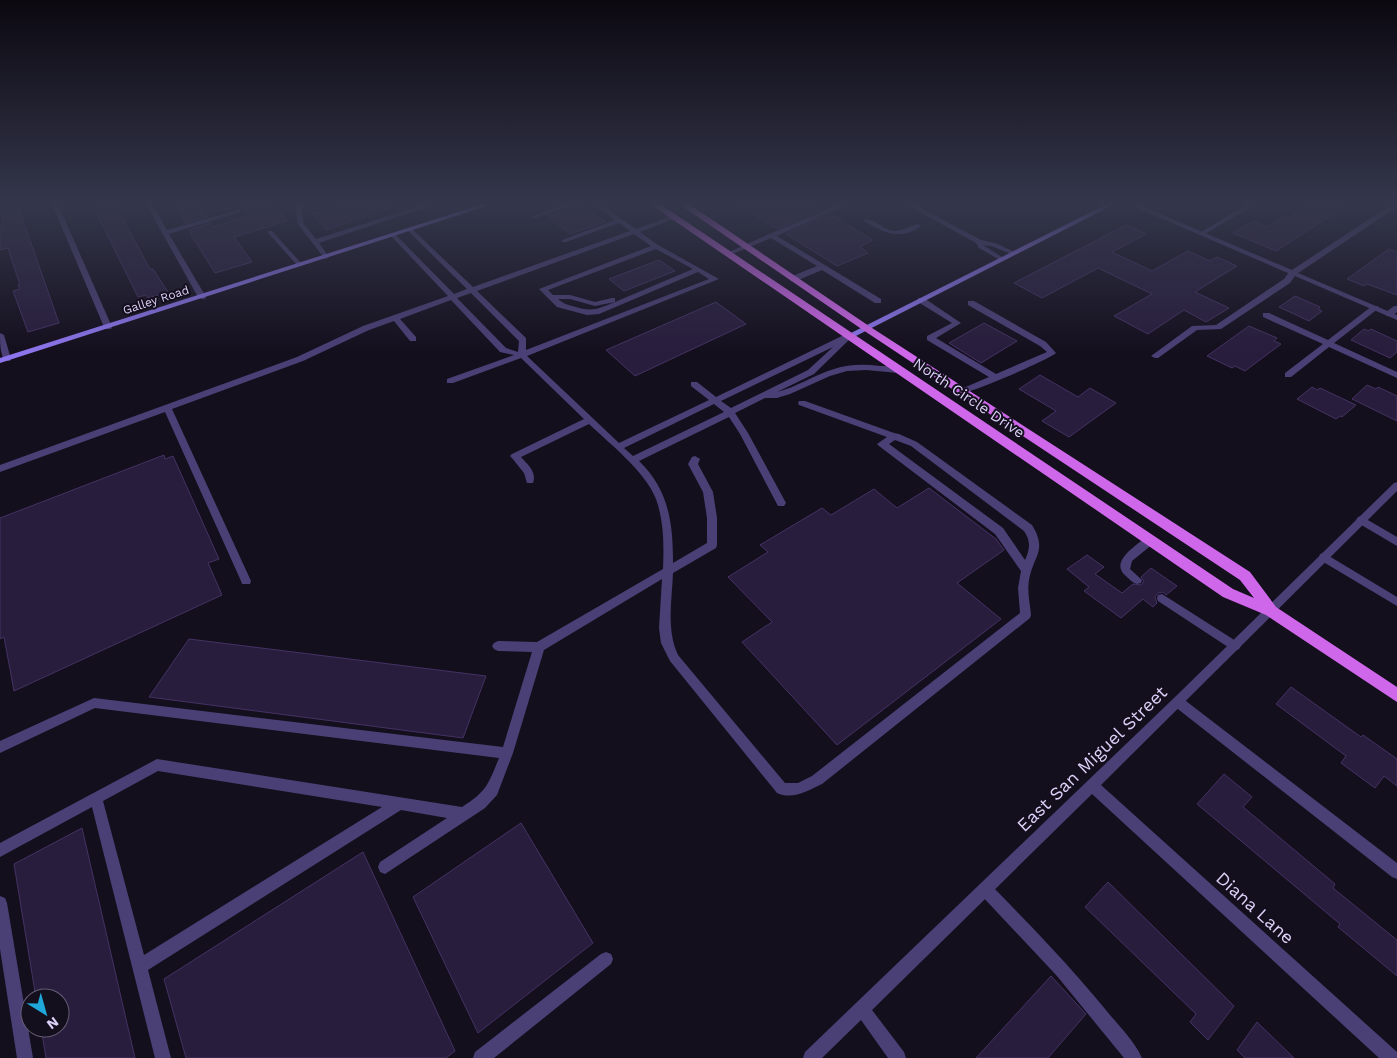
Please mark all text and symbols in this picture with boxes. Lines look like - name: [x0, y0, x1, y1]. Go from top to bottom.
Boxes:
- street label: Galley Road: [121, 283, 191, 317]
- street label: North Circle Drive: [910, 354, 1028, 442]
- street label: East San Miguel Street: [1012, 681, 1171, 836]
- street label: Diana Lane: [1212, 867, 1299, 948]
- north arrow: [20, 988, 70, 1038]
- text: N: [44, 1014, 62, 1033]

